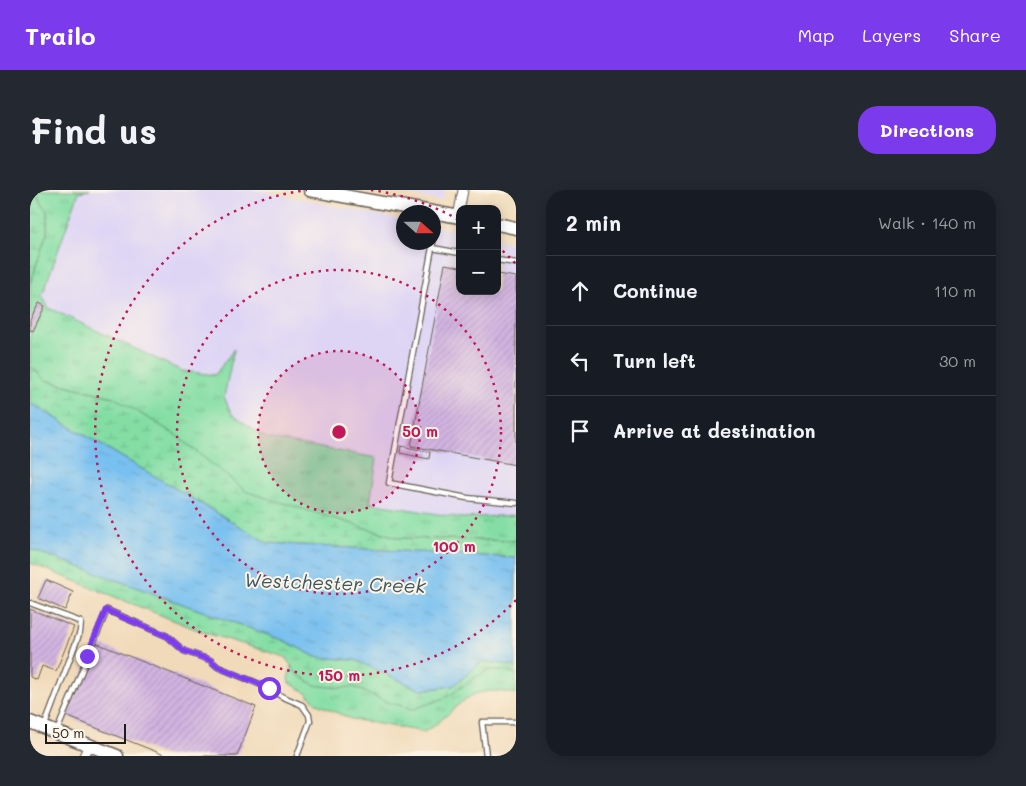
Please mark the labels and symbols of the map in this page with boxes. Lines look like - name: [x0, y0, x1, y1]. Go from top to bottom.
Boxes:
- north arrow: [396, 205, 441, 250]
- text: 50 m: [402, 421, 438, 441]
- centre of rings: [330, 423, 348, 441]
- text: 100 m: [432, 536, 476, 556]
- water label: Westchester Creek: [244, 567, 427, 598]
- route end: [76, 645, 99, 668]
- text: 150 m: [318, 665, 360, 685]
- route start: [258, 677, 281, 700]
- scale bar: [45, 721, 126, 744]

